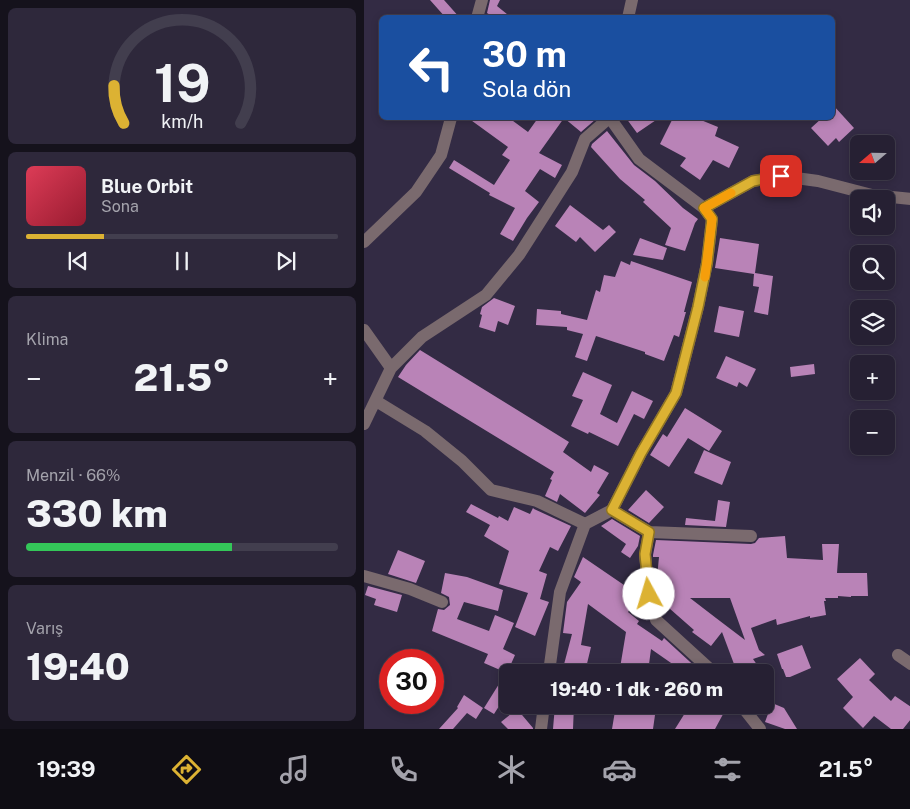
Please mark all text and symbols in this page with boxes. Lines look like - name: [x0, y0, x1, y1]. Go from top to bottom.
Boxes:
- text: 30 m: [482, 34, 567, 75]
- icon: left: [399, 35, 464, 100]
- text: 19: [154, 53, 210, 114]
- text: Sola dön: [482, 76, 571, 102]
- text: km/h: [161, 111, 203, 132]
- north arrow: [850, 135, 895, 180]
- map controls: [850, 135, 895, 455]
- pin: [760, 155, 802, 197]
- icon: arrive: [767, 162, 795, 190]
- text: Blue Orbit: [101, 175, 193, 197]
- button: sound: [850, 190, 895, 235]
- text: Sona: [101, 197, 139, 216]
- button: search: [850, 245, 895, 290]
- icon: previous: [64, 247, 92, 275]
- icon: pause: [168, 247, 196, 275]
- icon: next: [272, 247, 300, 275]
- button: layers: [850, 300, 895, 345]
- text: Klima: [26, 330, 68, 349]
- text: 21.5°: [134, 355, 230, 400]
- button: +: [850, 355, 895, 400]
- text: −: [26, 362, 42, 395]
- text: +: [322, 362, 338, 395]
- button: −: [850, 410, 895, 455]
- text: Menzil · 66%: [26, 466, 120, 485]
- text: 330 km: [26, 491, 168, 536]
- position arrow: [622, 567, 674, 619]
- text: Varış: [26, 619, 63, 638]
- text: 19:40: [26, 644, 130, 689]
- speed limit sign: 30: [379, 649, 444, 714]
- text: 19:40 · 1 dk · 260 m: [550, 678, 723, 700]
- icon: directions: [169, 752, 204, 787]
- icon: music: [277, 752, 312, 787]
- icon: phone: [386, 752, 421, 787]
- icon: climate: [494, 752, 529, 787]
- icon: car: [602, 752, 637, 787]
- icon: filters: [710, 752, 745, 787]
- text: 19:39: [37, 756, 96, 782]
- text: 21.5°: [819, 756, 873, 782]

